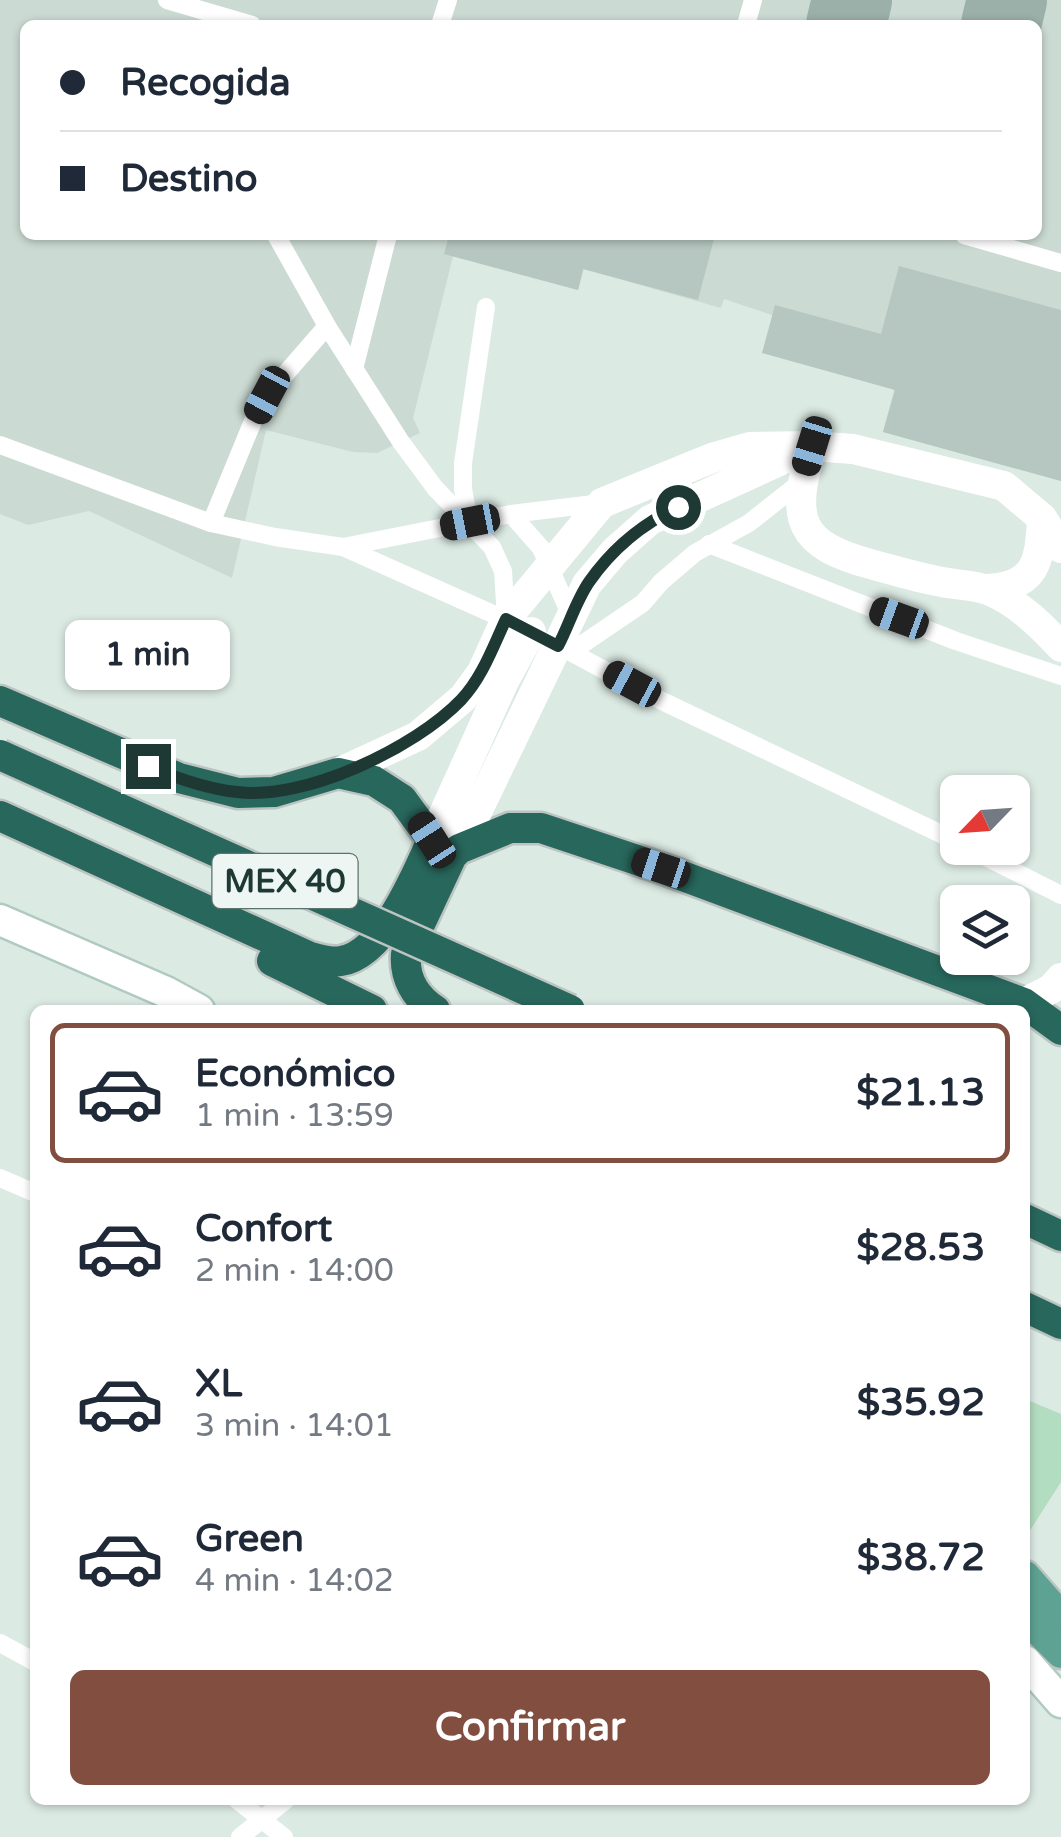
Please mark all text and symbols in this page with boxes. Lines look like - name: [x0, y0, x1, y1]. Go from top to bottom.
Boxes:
- text: Recogida: [120, 60, 291, 106]
- text: Destino: [120, 156, 258, 202]
- car: [240, 361, 294, 429]
- car: [789, 413, 835, 479]
- route start: [656, 485, 701, 530]
- car: [438, 502, 502, 542]
- car: [866, 594, 932, 642]
- callout: 1 min: [66, 621, 230, 691]
- text: 1 min: [105, 636, 190, 674]
- car: [598, 657, 666, 711]
- route end: [126, 744, 171, 789]
- north arrow: [940, 775, 1030, 865]
- map controls: [940, 775, 1030, 975]
- car: [403, 807, 461, 873]
- car: [628, 844, 694, 892]
- road number: MEX 40: [212, 854, 358, 908]
- button: layers: [940, 885, 1030, 975]
- icon: car: [75, 1048, 165, 1138]
- text: Económico: [195, 1051, 396, 1097]
- text: $21.13: [856, 1070, 985, 1116]
- text: 1 min · 13:59: [195, 1097, 394, 1135]
- icon: car: [75, 1203, 165, 1293]
- text: Confort: [195, 1206, 332, 1252]
- text: $28.53: [856, 1225, 985, 1271]
- text: 2 min · 14:00: [195, 1252, 394, 1290]
- icon: car: [75, 1358, 165, 1448]
- text: XL: [195, 1361, 242, 1407]
- text: $35.92: [857, 1380, 985, 1426]
- text: 3 min · 14:01: [195, 1407, 394, 1445]
- icon: car: [75, 1513, 165, 1603]
- text: Green: [195, 1516, 304, 1562]
- text: $38.72: [857, 1535, 985, 1581]
- text: 4 min · 14:02: [195, 1562, 394, 1600]
- button: Confirmar: [70, 1670, 990, 1785]

